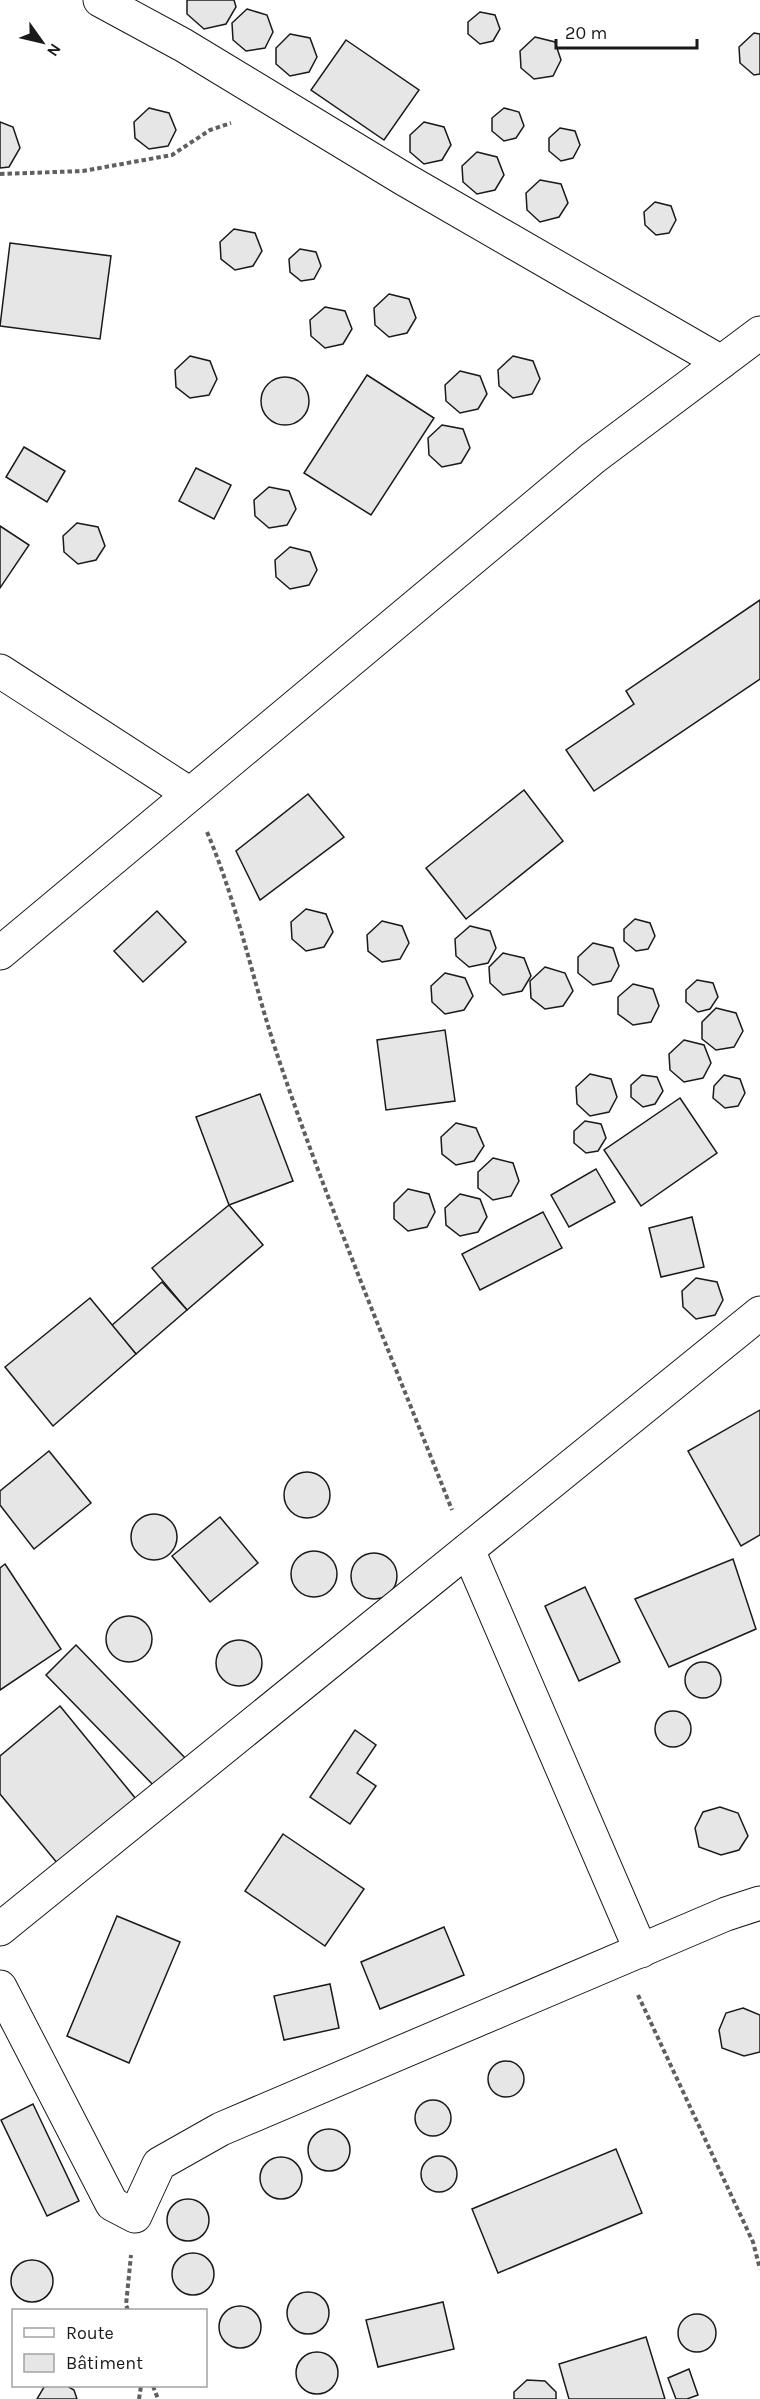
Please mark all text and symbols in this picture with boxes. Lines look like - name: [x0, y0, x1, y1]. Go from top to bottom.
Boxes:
- north arrow: [12, 12, 72, 72]
- scale bar: [556, 12, 697, 50]
- text: 20 m: [565, 22, 607, 44]
- text: N: [43, 40, 65, 60]
- legend: [12, 2309, 207, 2387]
- text: Route: [66, 2322, 114, 2344]
- text: Bâtiment: [66, 2352, 143, 2374]

